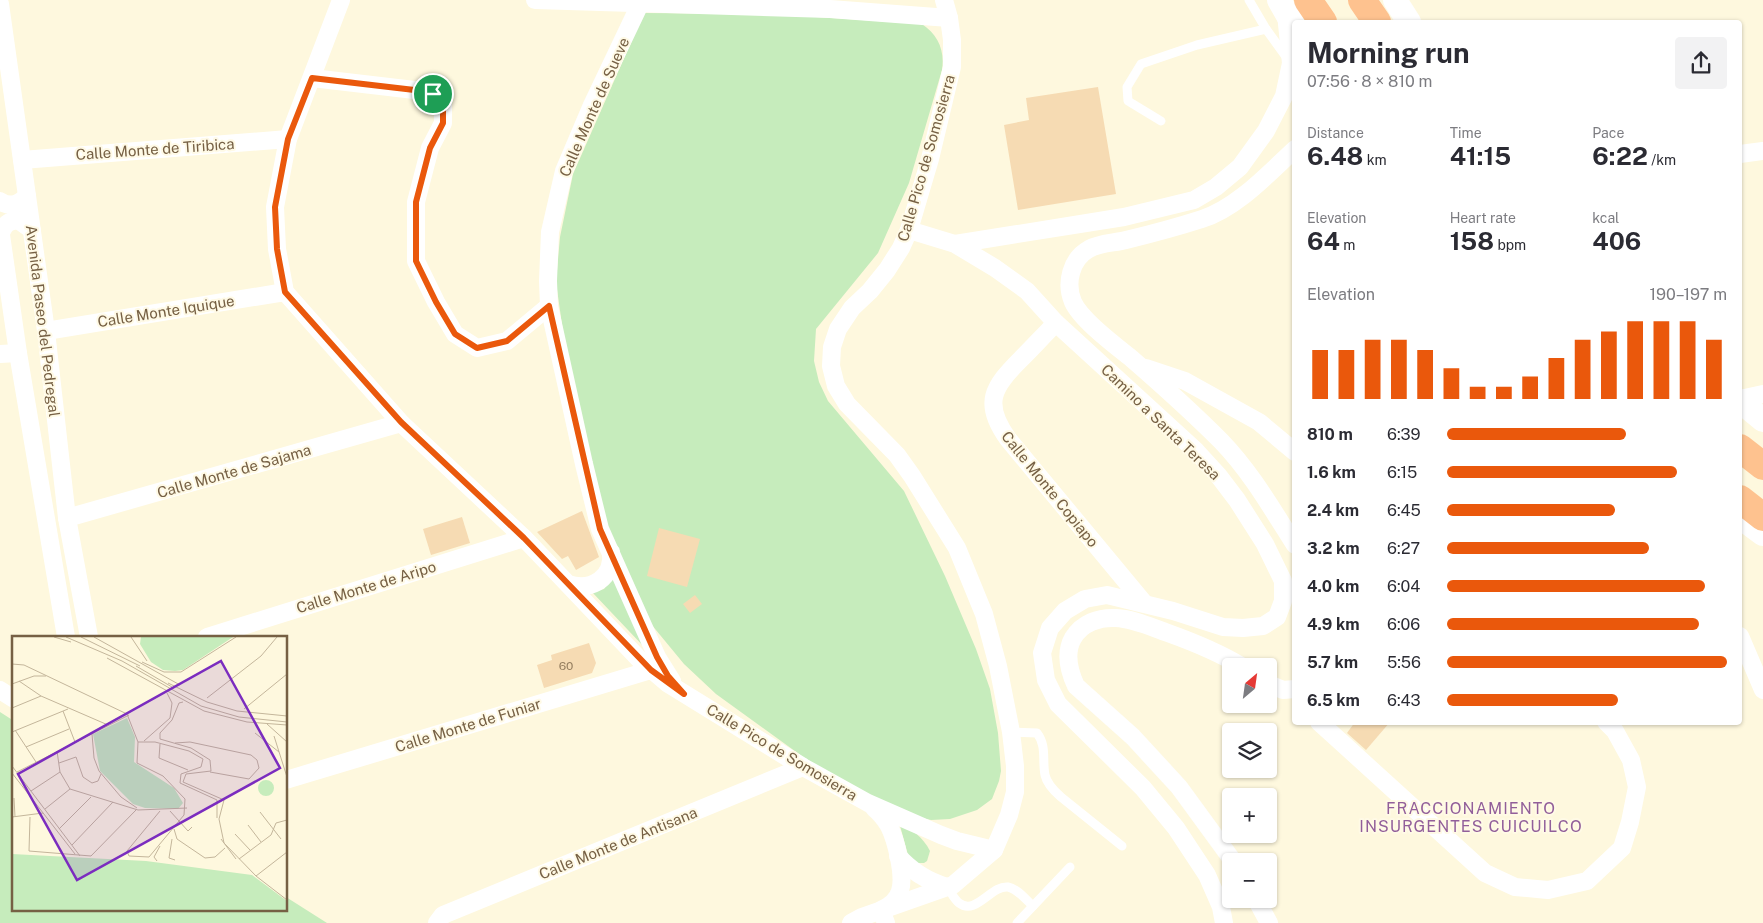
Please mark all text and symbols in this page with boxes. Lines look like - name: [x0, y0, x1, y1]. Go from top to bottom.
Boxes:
- street label: Calle Monte de Sueve: [556, 35, 632, 179]
- text: Morning run: [1307, 36, 1470, 69]
- button: share: [1675, 37, 1727, 89]
- text: 07:56 · 8 × 810 m: [1307, 72, 1432, 91]
- pin: [412, 73, 454, 115]
- street label: Calle Pico de Somosierra: [894, 73, 958, 243]
- icon: arrive: [419, 80, 447, 108]
- text: Distance: [1307, 125, 1364, 141]
- text: Time: [1450, 125, 1482, 141]
- text: Pace: [1592, 125, 1624, 141]
- street label: Calle Monte de Tiribica: [75, 135, 235, 163]
- text: 6.48: [1307, 141, 1363, 171]
- text: 41:15: [1450, 141, 1511, 171]
- text: 6:22: [1592, 141, 1648, 171]
- text: km: [1363, 152, 1387, 168]
- text: /km: [1648, 152, 1676, 168]
- text: Elevation: [1307, 210, 1366, 226]
- text: Heart rate: [1450, 210, 1516, 226]
- text: kcal: [1592, 210, 1619, 226]
- street label: Avenida Paseo del Pedregal: [23, 224, 63, 418]
- text: 64: [1307, 226, 1340, 256]
- text: 158: [1450, 226, 1494, 256]
- text: 406: [1592, 226, 1641, 256]
- text: m: [1340, 237, 1355, 253]
- text: bpm: [1494, 237, 1526, 253]
- text: Elevation: [1307, 285, 1375, 304]
- text: 190–197 m: [1650, 285, 1727, 304]
- street label: Calle Monte Iquique: [96, 292, 236, 330]
- street label: Camino a Santa Teresa: [1098, 361, 1224, 483]
- text: 810 m: [1307, 425, 1353, 444]
- text: 6:39: [1387, 425, 1421, 444]
- street label: Calle Monte Copiapo: [998, 428, 1102, 550]
- street label: Calle Monte de Sajama: [155, 441, 313, 501]
- text: 1.6 km: [1307, 463, 1356, 482]
- text: 6:15: [1387, 463, 1417, 482]
- text: 2.4 km: [1307, 501, 1359, 520]
- text: 6:45: [1387, 501, 1421, 520]
- text: 3.2 km: [1307, 539, 1360, 558]
- text: 6:27: [1387, 539, 1420, 558]
- street label: Calle Monte de Aripo: [294, 558, 438, 616]
- text: 4.0 km: [1307, 577, 1359, 596]
- text: 6:04: [1387, 577, 1420, 596]
- text: 4.9 km: [1307, 615, 1360, 634]
- text: 6:06: [1387, 615, 1420, 634]
- inset map: [12, 636, 288, 910]
- text: 5.7 km: [1307, 653, 1358, 672]
- text: 5:56: [1387, 653, 1421, 672]
- north arrow: [1222, 658, 1278, 712]
- map controls: [1222, 658, 1277, 908]
- house number: 60: [559, 659, 573, 673]
- text: 6.5 km: [1307, 691, 1360, 710]
- text: 6:43: [1387, 691, 1421, 710]
- street label: Calle Monte de Funiar: [393, 695, 543, 755]
- street label: Calle Pico de Somosierra: [704, 700, 860, 804]
- button: layers: [1222, 723, 1277, 778]
- button: +: [1222, 788, 1277, 843]
- district label: FRACCIONAMIENTO INSURGENTES CUICUILCO: [1359, 799, 1583, 836]
- street label: Calle Monte de Antisana: [537, 803, 699, 883]
- button: −: [1222, 853, 1277, 908]

